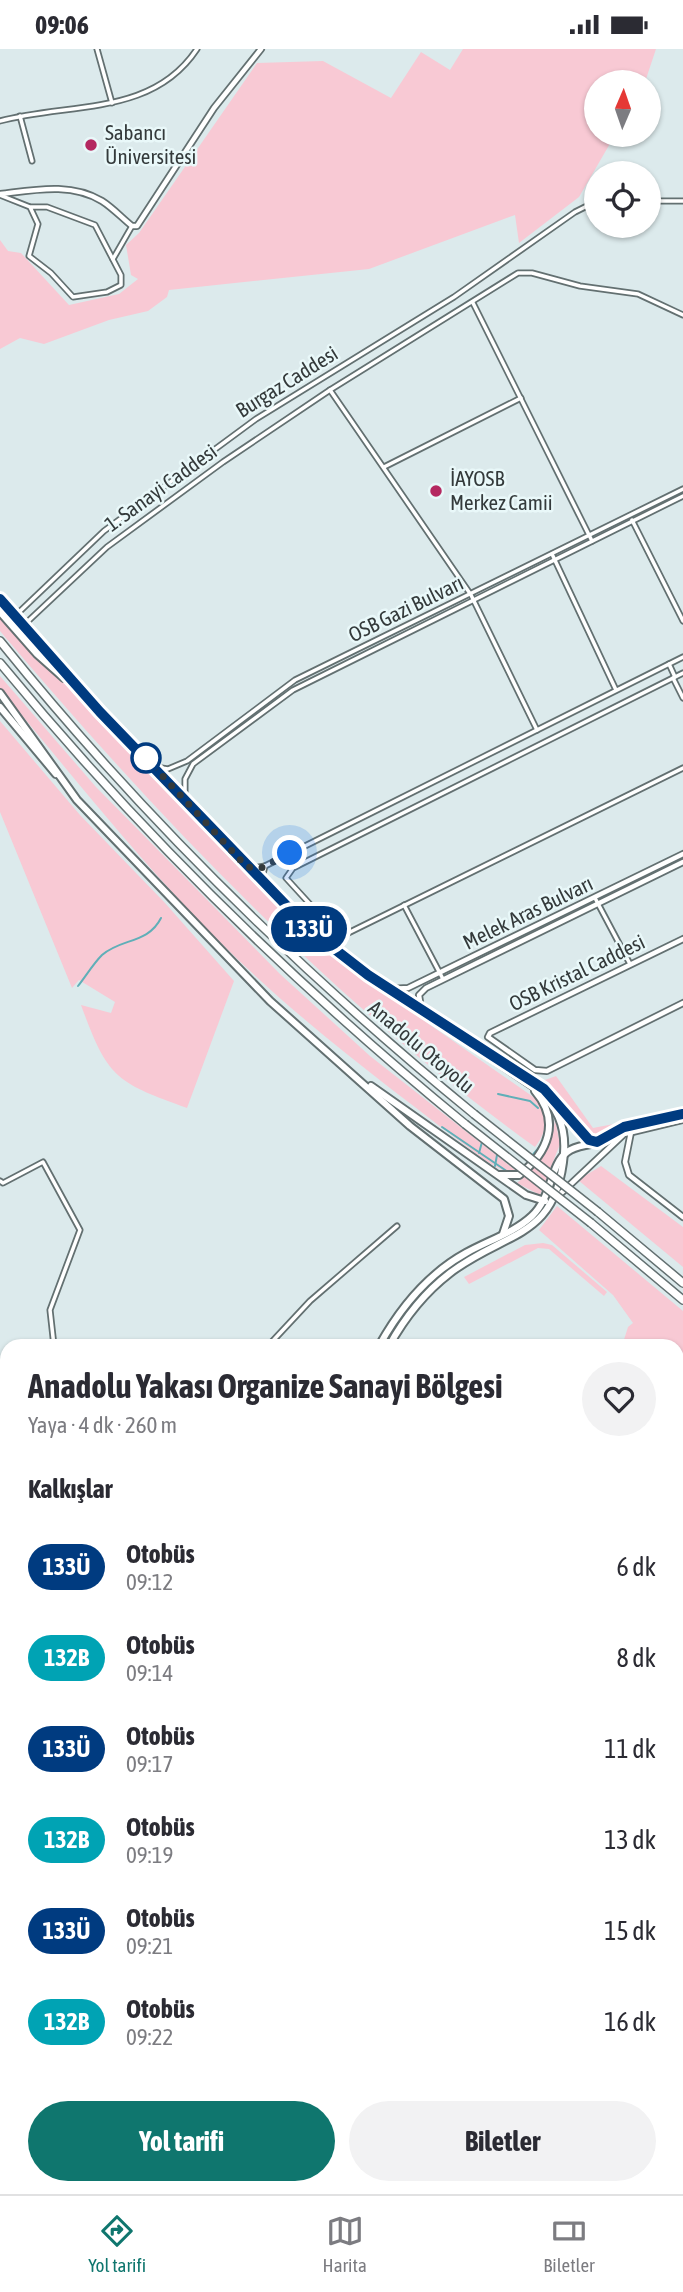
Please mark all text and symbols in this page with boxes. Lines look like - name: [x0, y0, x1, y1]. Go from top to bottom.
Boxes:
- text: 09:06: [35, 10, 89, 40]
- north arrow: [584, 70, 662, 147]
- map controls: [584, 70, 661, 238]
- place label: Sabancı Üniversitesi: [105, 120, 196, 168]
- marker: Sabancı Üniversitesi: [83, 137, 99, 153]
- button: locate: [584, 161, 661, 238]
- street label: Burgaz Caddesi: [231, 340, 342, 422]
- street label: 1. Sanayi Caddesi: [100, 439, 221, 536]
- place label: İAYOSB Merkez Camii: [450, 466, 553, 514]
- marker: İAYOSB Merkez Camii: [428, 483, 444, 499]
- street label: OSB Gazi Bulvarı: [344, 570, 467, 646]
- unlabelled marker: [131, 743, 161, 773]
- your location: [272, 835, 307, 870]
- street label: Melek Aras Bulvarı: [459, 870, 596, 954]
- line badge: 133Ü: [260, 906, 358, 952]
- text: 133Ü: [285, 915, 333, 942]
- street label: OSB Kristal Caddesi: [505, 929, 648, 1015]
- street label: Anadolu Otoyolu: [364, 995, 479, 1097]
- button: heart: [582, 1362, 656, 1436]
- text: Anadolu Yakası Organize Sanayi Bölgesi: [28, 1367, 503, 1405]
- text: Yaya · 4 dk · 260 m: [28, 1412, 177, 1438]
- text: Kalkışlar: [28, 1474, 112, 1504]
- text: Otobüs: [126, 1539, 195, 1569]
- text: 6 dk: [616, 1552, 656, 1582]
- text: 133Ü: [43, 1553, 91, 1580]
- text: 09:12: [126, 1569, 173, 1595]
- text: Otobüs: [126, 1630, 195, 1660]
- text: 8 dk: [616, 1643, 656, 1673]
- text: 132B: [44, 1644, 89, 1671]
- text: 09:14: [126, 1660, 173, 1686]
- text: Otobüs: [126, 1721, 195, 1751]
- text: 11 dk: [604, 1734, 656, 1764]
- text: 133Ü: [43, 1735, 91, 1762]
- text: 09:17: [126, 1751, 173, 1777]
- text: Otobüs: [126, 1812, 195, 1842]
- text: 13 dk: [604, 1825, 656, 1855]
- text: 132B: [44, 1826, 89, 1853]
- text: 09:19: [126, 1842, 173, 1868]
- text: Otobüs: [126, 1903, 195, 1933]
- text: 15 dk: [604, 1916, 656, 1946]
- text: 133Ü: [43, 1917, 91, 1944]
- text: 09:21: [126, 1933, 173, 1959]
- text: Otobüs: [126, 1994, 195, 2024]
- text: 16 dk: [604, 2007, 656, 2037]
- text: 132B: [44, 2008, 89, 2035]
- text: 09:22: [126, 2024, 173, 2050]
- button: Yol tarifi: [28, 2101, 335, 2181]
- button: Biletler: [349, 2101, 656, 2181]
- tab: Yol tarifi: [88, 2212, 146, 2276]
- tab: Harita: [323, 2212, 367, 2276]
- tab: Biletler: [543, 2212, 595, 2276]

